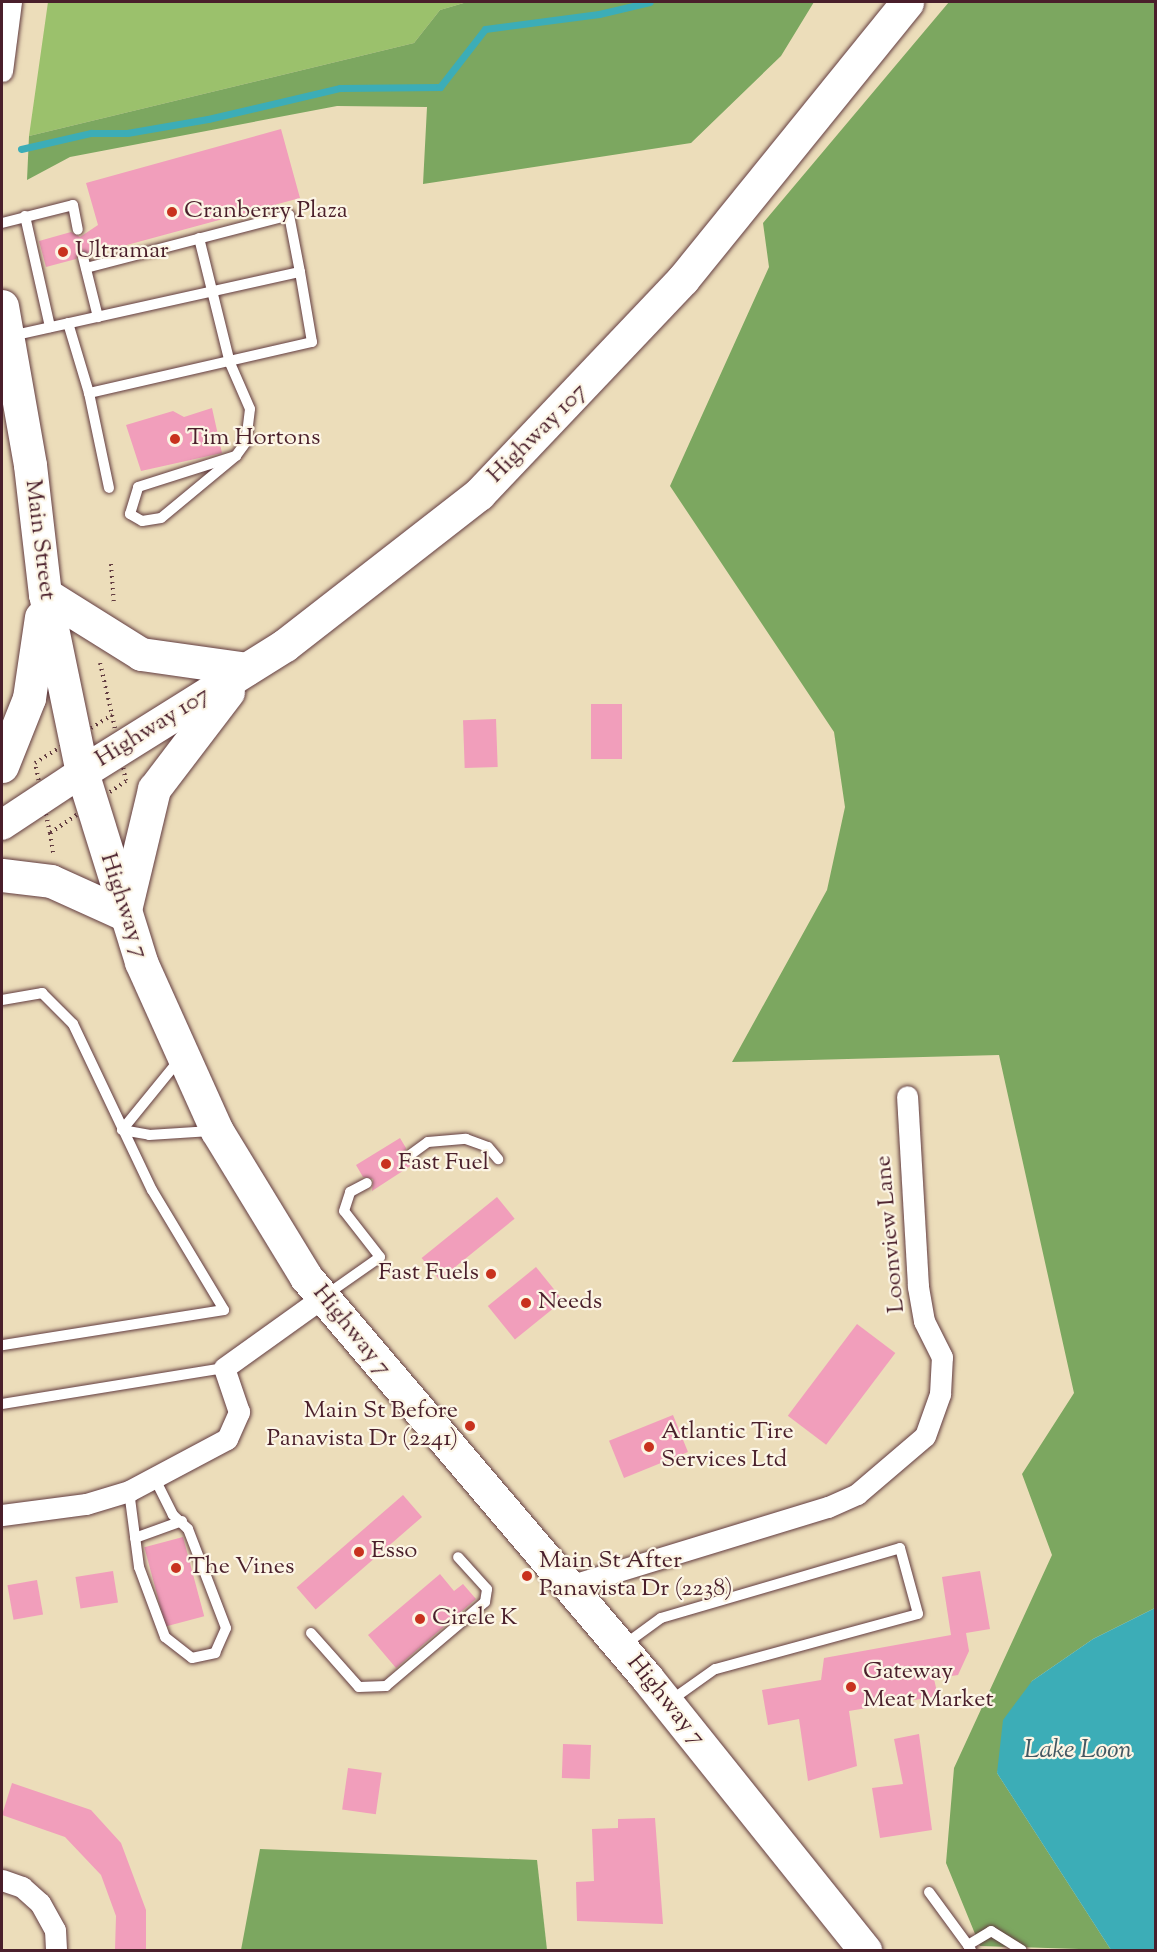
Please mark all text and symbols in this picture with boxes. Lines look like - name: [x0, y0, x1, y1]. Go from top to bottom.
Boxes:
- place label: Cranberry Plaza: [184, 198, 348, 226]
- marker: Cranberry Plaza: [165, 205, 179, 219]
- place label: Ultramar: [75, 238, 169, 266]
- marker: Ultramar: [56, 245, 70, 259]
- street label: Highway 107: [482, 378, 594, 490]
- place label: Tim Hortons: [187, 425, 321, 453]
- marker: Tim Hortons: [168, 432, 182, 446]
- street label: Main Street: [17, 478, 61, 602]
- street label: Highway 107: [90, 681, 216, 775]
- street label: Highway 7: [92, 850, 154, 962]
- place label: Fast Fuel: [398, 1150, 489, 1178]
- street label: Loonview Lane: [870, 1154, 912, 1314]
- marker: Fast Fuel: [379, 1157, 393, 1171]
- place label: Fast Fuels: [378, 1260, 479, 1288]
- marker: Fast Fuels: [484, 1267, 498, 1281]
- street label: Highway 7: [306, 1280, 396, 1382]
- place label: Needs: [538, 1289, 602, 1317]
- marker: Needs: [519, 1296, 533, 1310]
- place label: Main St Before Panavista Dr (2241): [267, 1398, 458, 1454]
- marker: Main St Before Panavista Dr (2241): [463, 1419, 477, 1433]
- place label: Atlantic Tire Services Ltd: [661, 1419, 794, 1475]
- marker: Atlantic Tire Services Ltd: [642, 1440, 656, 1454]
- place label: Esso: [371, 1538, 417, 1566]
- marker: Esso: [352, 1545, 366, 1559]
- place label: Main St After Panavista Dr (2238): [539, 1548, 733, 1604]
- place label: The Vines: [188, 1554, 294, 1582]
- marker: The Vines: [169, 1561, 183, 1575]
- marker: Main St After Panavista Dr (2238): [520, 1569, 534, 1583]
- place label: Circle K: [432, 1605, 518, 1633]
- marker: Circle K: [413, 1612, 427, 1626]
- street label: Highway 7: [620, 1650, 710, 1752]
- place label: Gateway Meat Market: [863, 1659, 994, 1715]
- marker: Gateway Meat Market: [844, 1680, 858, 1694]
- water label: Lake Loon: [1024, 1735, 1132, 1767]

